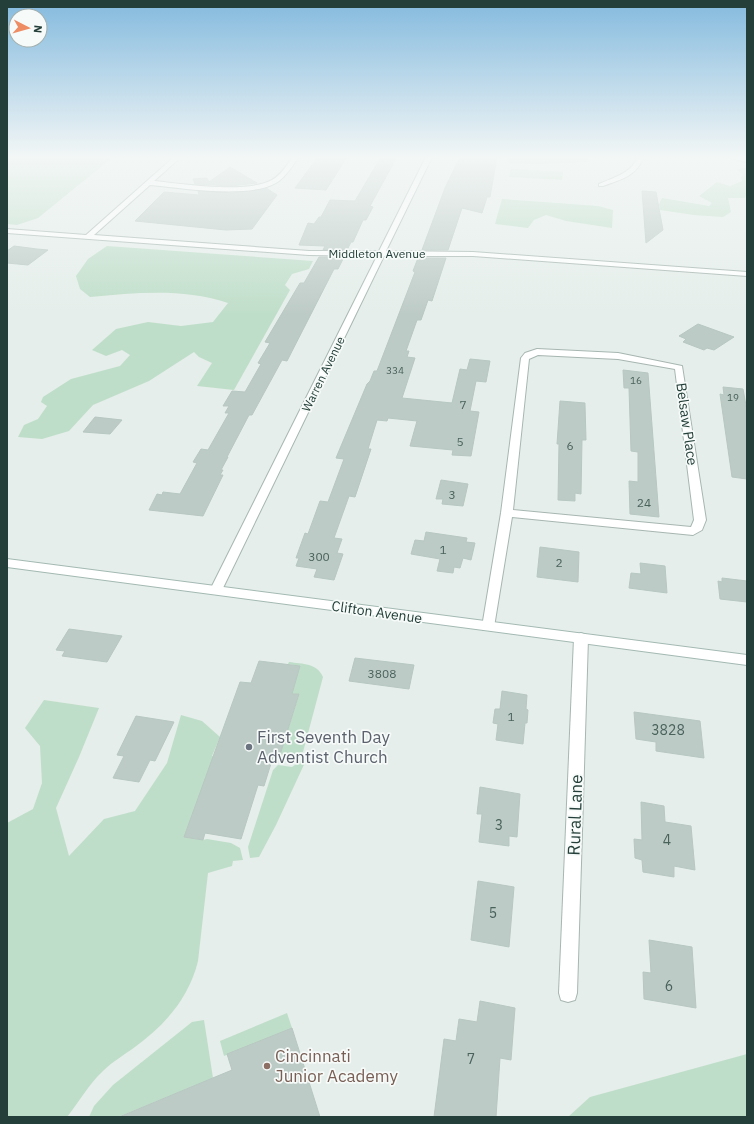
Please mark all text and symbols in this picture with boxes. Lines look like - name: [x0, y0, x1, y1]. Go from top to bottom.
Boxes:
- north arrow: [8, 8, 48, 48]
- text: N: [31, 24, 45, 34]
- street label: Middleton Avenue: [328, 246, 426, 261]
- street label: Warren Avenue: [298, 333, 348, 414]
- house number: 334: [386, 364, 404, 377]
- house number: 16: [630, 374, 642, 387]
- street label: Belsaw Place: [672, 381, 702, 467]
- house number: 19: [727, 391, 739, 404]
- house number: 7: [459, 397, 467, 412]
- house number: 5: [456, 434, 464, 449]
- house number: 6: [566, 438, 574, 453]
- house number: 3: [448, 487, 456, 502]
- house number: 24: [637, 495, 651, 510]
- house number: 1: [439, 542, 447, 557]
- house number: 300: [308, 549, 330, 564]
- house number: 2: [555, 555, 563, 570]
- street label: Clifton Avenue: [331, 597, 424, 627]
- house number: 3808: [368, 666, 396, 681]
- house number: 1: [507, 709, 515, 724]
- house number: 3828: [651, 721, 685, 739]
- place label: First Seventh Day Adventist Church: [257, 726, 390, 768]
- marker: First Seventh Day Adventist Church: [244, 742, 254, 752]
- street label: Rural Lane: [563, 774, 587, 856]
- house number: 3: [495, 816, 503, 834]
- house number: 4: [663, 831, 671, 849]
- house number: 5: [489, 904, 497, 922]
- house number: 6: [665, 977, 673, 995]
- place label: Cincinnati Junior Academy: [275, 1045, 398, 1087]
- house number: 7: [467, 1050, 475, 1068]
- marker: Cincinnati Junior Academy: [262, 1061, 272, 1071]

